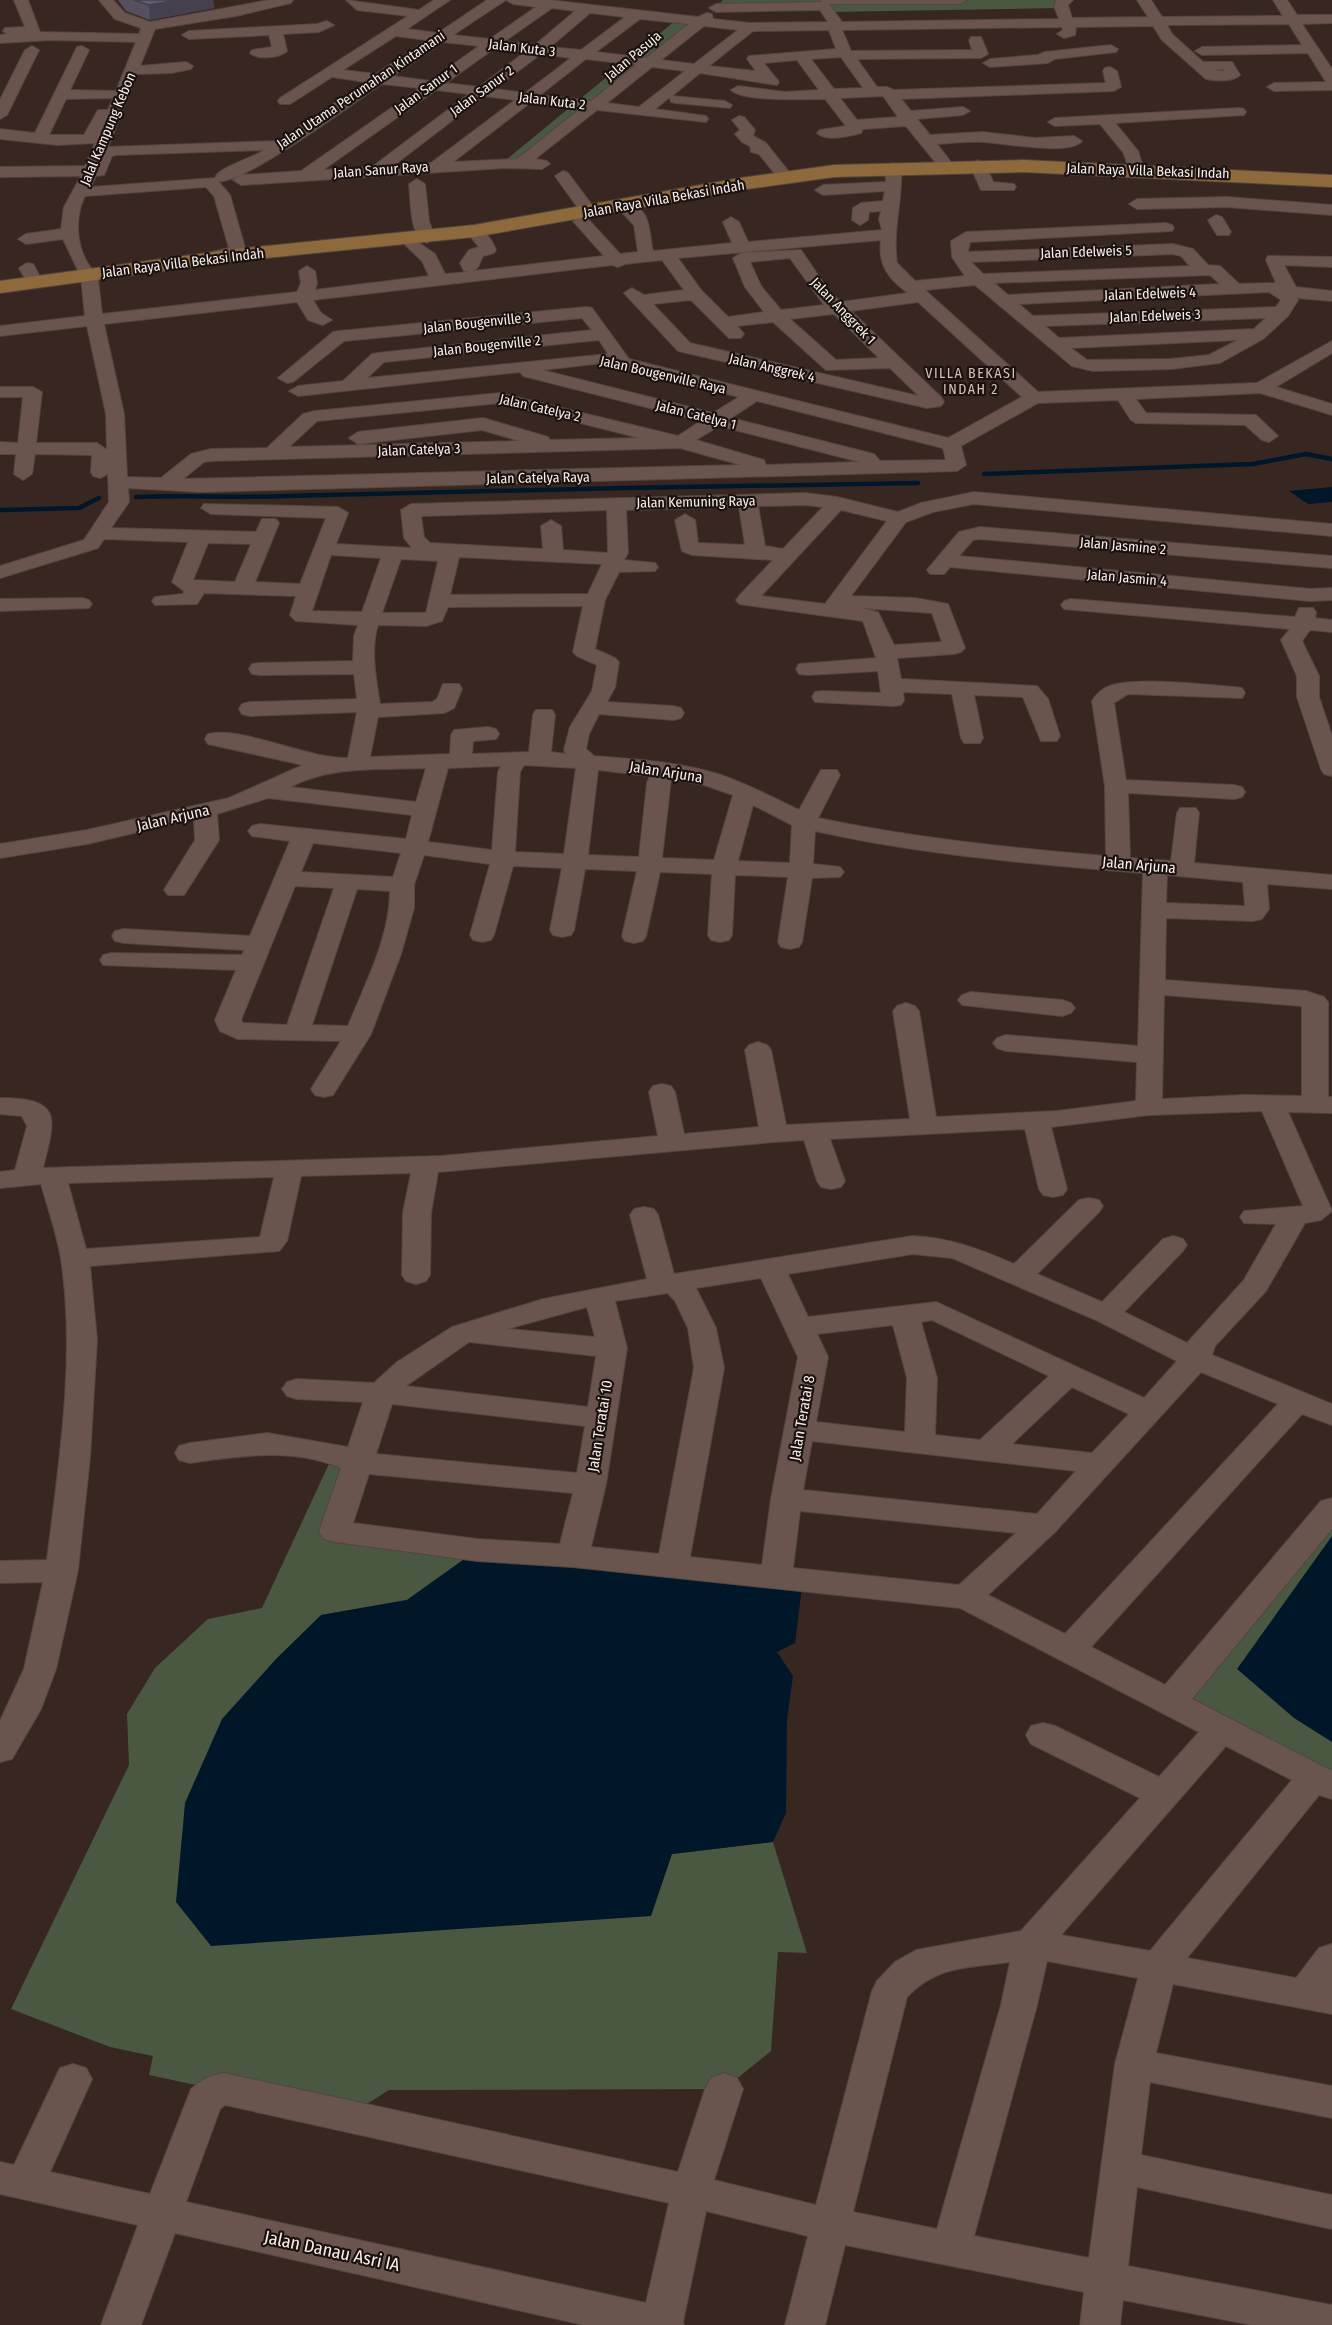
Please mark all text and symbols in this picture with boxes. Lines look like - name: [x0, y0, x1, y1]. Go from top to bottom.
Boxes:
- street label: Jalan Utama Perumahan Kintamani: [274, 27, 448, 153]
- street label: Jalan Pasuja: [601, 27, 665, 85]
- street label: Jalan Kuta 3: [488, 35, 556, 61]
- street label: Jalan Sanur 1: [391, 60, 461, 118]
- street label: Jalan Sanur 2: [447, 62, 517, 120]
- street label: Jalal Kampung Kebon: [77, 70, 139, 188]
- street label: Jalan Kuta 2: [518, 88, 586, 114]
- street label: Jalan Sanur Raya: [333, 158, 429, 182]
- street label: Jalan Raya Villa Bekasi Indah: [1066, 160, 1230, 182]
- street label: Jalan Raya Villa Bekasi Indah: [582, 176, 746, 222]
- street label: Jalan Edelweis 5: [1040, 242, 1132, 262]
- street label: Jalan Raya Villa Bekasi Indah: [101, 245, 265, 281]
- street label: Jalan Anggrek 1: [807, 274, 879, 348]
- street label: Jalan Edelweis 4: [1104, 284, 1196, 304]
- street label: Jalan Edelweis 3: [1109, 306, 1201, 326]
- street label: Jalan Bougenville 3: [422, 309, 532, 337]
- street label: Jalan Bougenville 2: [432, 332, 542, 360]
- street label: Jalan Anggrek 4: [727, 350, 817, 386]
- street label: Jalan Bougenville Raya: [598, 352, 728, 398]
- district label: VILLA BEKASI INDAH 2: [925, 365, 1017, 398]
- street label: Jalan Catelya 2: [498, 390, 582, 426]
- street label: Jalan Catelya 1: [654, 397, 738, 433]
- street label: Jalan Catelya 3: [377, 440, 461, 460]
- street label: Jalan Catelya Raya: [486, 469, 590, 487]
- street label: Jalan Kemuning Raya: [636, 492, 756, 512]
- street label: Jalan Jasmine 2: [1079, 534, 1167, 558]
- street label: Jalan Jasmin 4: [1086, 566, 1168, 590]
- street label: Jalan Arjuna: [628, 757, 704, 787]
- street label: Jalan Arjuna: [135, 801, 211, 835]
- street label: Jalan Arjuna: [1101, 853, 1177, 877]
- street label: Jalan Teratai 8: [786, 1374, 818, 1462]
- street label: Jalan Teratai 10: [584, 1379, 616, 1473]
- street label: Jalan Danau Asri IA: [262, 2226, 402, 2276]

